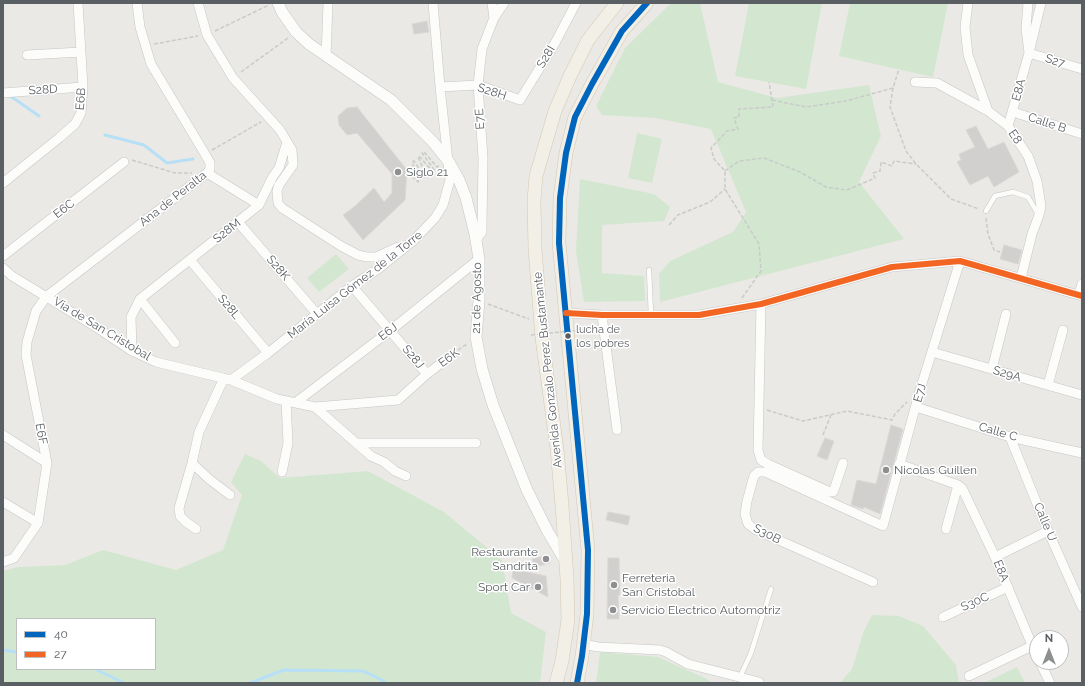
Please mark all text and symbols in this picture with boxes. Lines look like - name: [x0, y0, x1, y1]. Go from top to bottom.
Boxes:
- street label: S28I: [534, 43, 558, 71]
- street label: S27: [1043, 51, 1067, 71]
- street label: E8A: [1009, 77, 1029, 103]
- street label: S28H: [476, 81, 508, 103]
- street label: S28D: [28, 82, 58, 98]
- street label: E6B: [73, 87, 89, 111]
- street label: E7E: [472, 108, 488, 130]
- street label: Calle B: [1026, 110, 1068, 136]
- street label: E8: [1005, 127, 1025, 147]
- place label: Siglo 21: [406, 165, 448, 179]
- marker: Siglo 21: [393, 167, 403, 177]
- street label: Ana de Peralta: [137, 168, 209, 230]
- street label: E6C: [51, 196, 77, 222]
- street label: S28M: [210, 216, 244, 246]
- street label: María Luisa Gómez de la Torre: [285, 228, 425, 342]
- street label: S28K: [263, 253, 293, 283]
- street label: 21 de Agosto: [469, 262, 485, 334]
- street label: Avenida Gonzalo Perez Bustamante: [531, 271, 565, 469]
- street label: S28L: [215, 292, 243, 322]
- street label: Via de San Cristobal: [51, 294, 153, 364]
- street label: E6J: [376, 320, 400, 344]
- place label: lucha de los pobres: [576, 323, 629, 349]
- marker: lucha de los pobres: [563, 331, 573, 341]
- street label: S28J: [399, 342, 427, 372]
- street label: E6K: [436, 346, 462, 370]
- street label: S29A: [991, 363, 1023, 385]
- street label: E7J: [911, 382, 929, 404]
- street label: Calle C: [977, 420, 1019, 444]
- street label: E6F: [32, 422, 50, 446]
- place label: Nicolas Guillen: [894, 463, 977, 477]
- marker: Nicolas Guillen: [881, 465, 891, 475]
- street label: Calle U: [1030, 501, 1060, 543]
- street label: S30B: [751, 521, 783, 547]
- place label: Restaurante Sandrita: [471, 545, 538, 573]
- marker: Restaurante Sandrita: [541, 554, 551, 564]
- street label: E8A: [990, 558, 1012, 584]
- place label: Ferreteria San Cristobal: [622, 571, 695, 599]
- place label: Sport Car: [478, 580, 530, 594]
- marker: Ferreteria San Cristobal: [609, 580, 619, 590]
- marker: Sport Car: [533, 582, 543, 592]
- street label: S30C: [959, 589, 991, 615]
- place label: Servicio Electrico Automotriz: [621, 603, 781, 617]
- marker: Servicio Electrico Automotriz: [608, 605, 618, 615]
- legend: [16, 618, 156, 670]
- text: 40: [54, 627, 68, 641]
- north arrow: [1029, 630, 1069, 670]
- text: N: [1045, 632, 1053, 645]
- text: 27: [54, 647, 67, 661]

